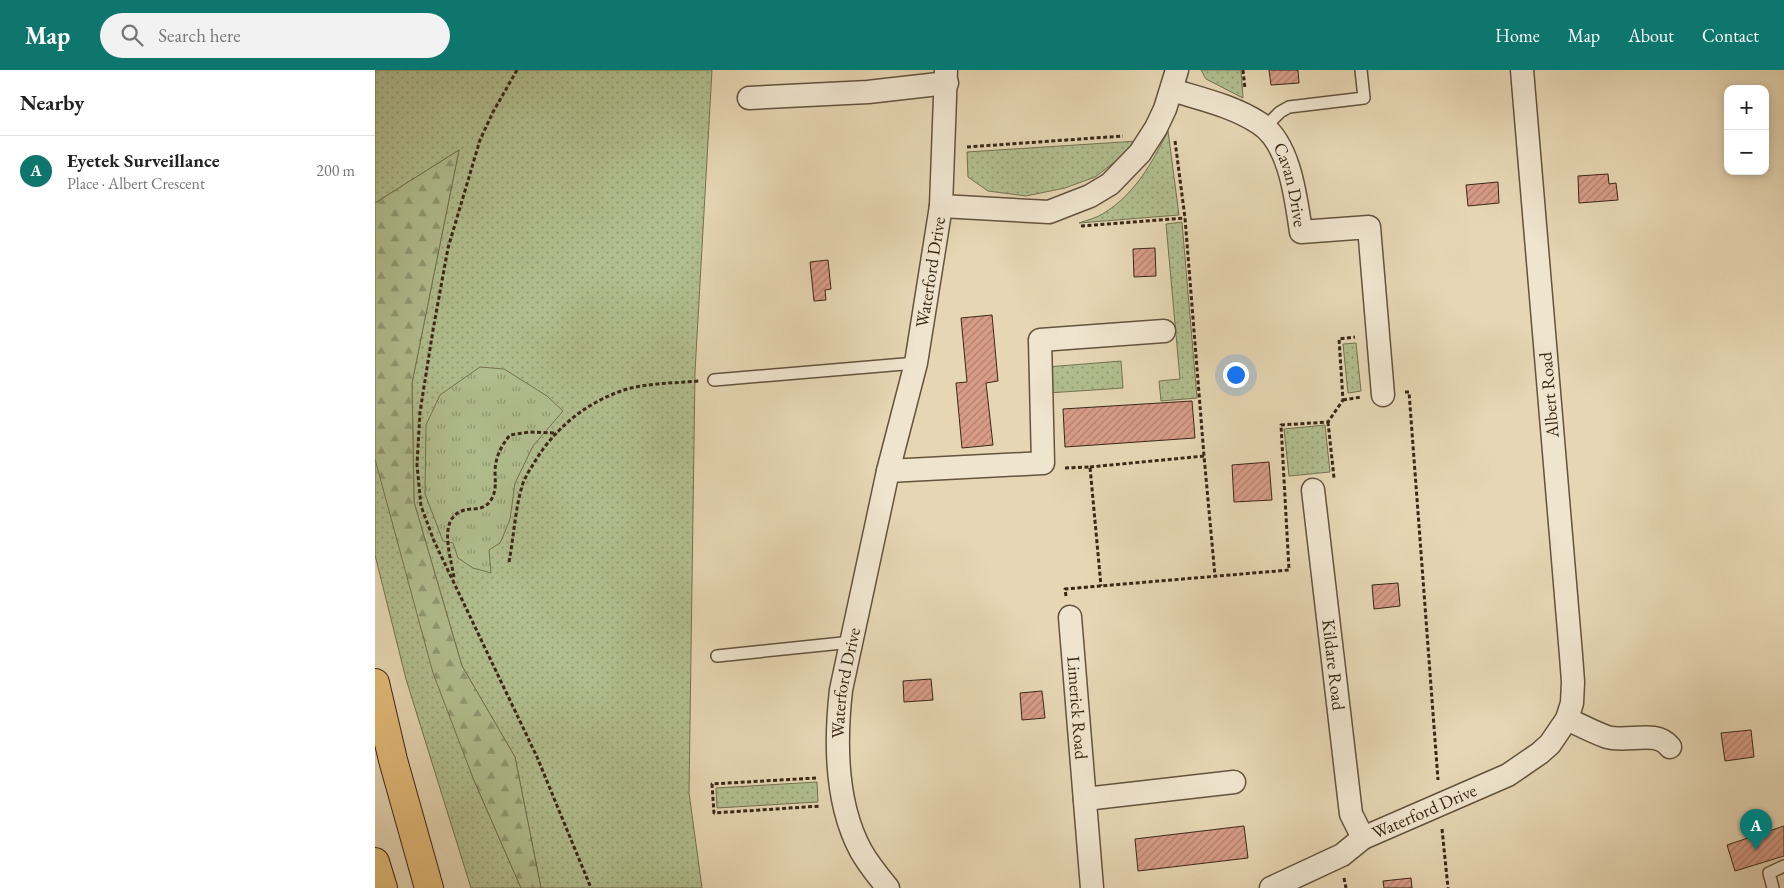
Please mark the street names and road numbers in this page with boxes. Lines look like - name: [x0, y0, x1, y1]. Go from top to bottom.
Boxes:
- street label: Cavan Drive: [1268, 138, 1312, 228]
- street label: Waterford Drive: [910, 215, 950, 329]
- street label: Albert Road: [1533, 350, 1564, 440]
- street label: Kildare Road: [1317, 618, 1351, 712]
- street label: Waterford Drive: [826, 625, 865, 739]
- street label: Limerick Road: [1062, 655, 1094, 761]
- street label: Waterford Drive: [1368, 778, 1480, 844]

